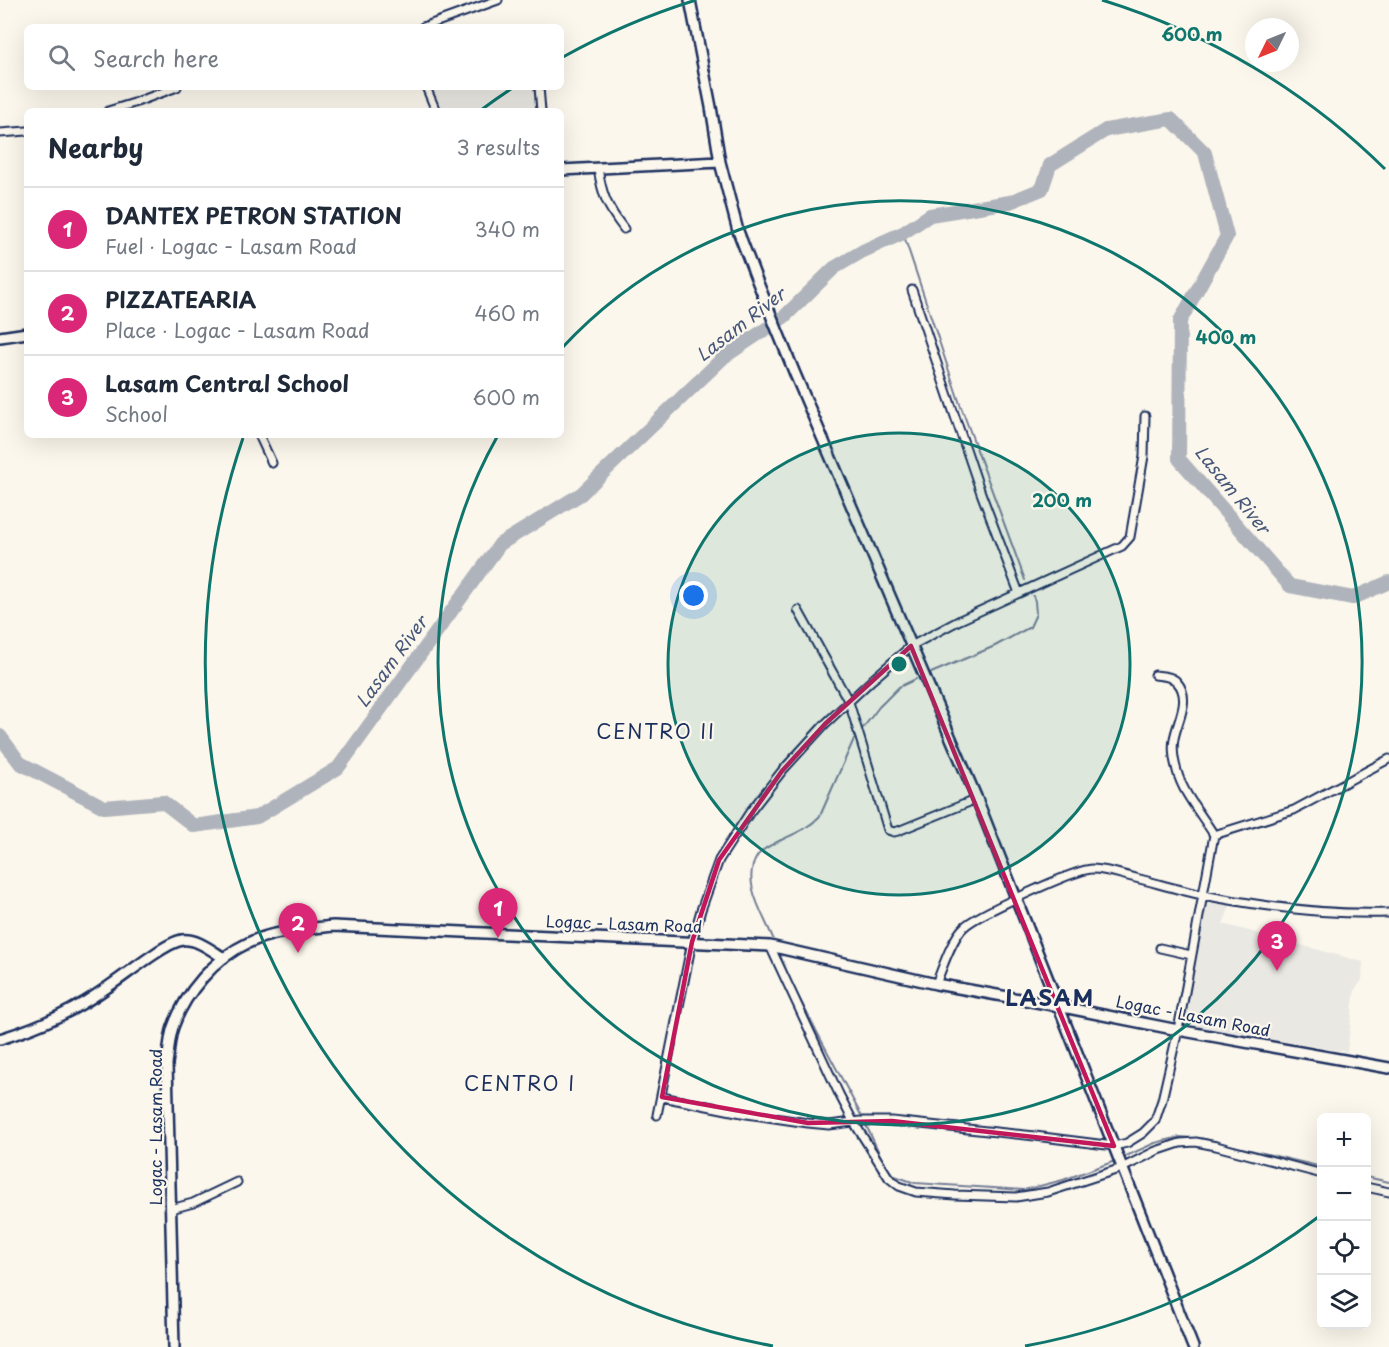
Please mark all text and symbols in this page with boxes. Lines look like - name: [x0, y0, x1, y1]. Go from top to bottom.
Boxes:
- north arrow: [1245, 18, 1299, 72]
- text: 600 m: [1161, 20, 1223, 47]
- search box: [24, 24, 564, 90]
- icon: search: [45, 41, 78, 74]
- text: Search here: [93, 41, 219, 74]
- text: Nearby: [48, 128, 143, 167]
- text: 3 results: [457, 132, 540, 162]
- text: DANTEX PETRON STATION: [105, 198, 402, 231]
- text: 1: [63, 214, 72, 244]
- text: 340 m: [475, 214, 540, 244]
- text: Fuel · Logac - Lasam Road: [105, 231, 357, 261]
- water label: Lasam River: [690, 279, 793, 367]
- text: PIZZATEARIA: [105, 282, 256, 315]
- text: 2: [60, 298, 75, 328]
- text: 460 m: [474, 298, 540, 328]
- text: Place · Logac - Lasam Road: [105, 315, 370, 345]
- text: 400 m: [1196, 323, 1256, 350]
- text: Lasam Central School: [105, 366, 349, 399]
- text: 3: [61, 382, 74, 412]
- text: 600 m: [472, 382, 540, 412]
- text: School: [105, 399, 168, 429]
- water label: Lasam River: [1189, 439, 1279, 541]
- text: 200 m: [1032, 486, 1092, 513]
- your location: [679, 581, 708, 610]
- water label: Lasam River: [349, 608, 435, 712]
- centre of rings: [889, 654, 909, 674]
- district label: CENTRO II: [596, 716, 716, 746]
- pin: 1: [478, 888, 518, 938]
- pin: 2: [278, 904, 318, 953]
- street label: Logac - Lasam Road: [545, 908, 703, 938]
- pin: 3: [1258, 922, 1296, 971]
- district label: LASAM: [1005, 980, 1095, 1013]
- street label: Logac - Lasam Road: [1114, 988, 1272, 1042]
- street label: Logac - Lasam Road: [143, 1049, 167, 1205]
- district label: CENTRO I: [464, 1068, 576, 1098]
- map controls: [1317, 1113, 1371, 1329]
- button: +: [1317, 1113, 1371, 1167]
- button: −: [1317, 1167, 1371, 1221]
- button: locate: [1317, 1221, 1371, 1275]
- button: layers: [1317, 1275, 1371, 1329]

